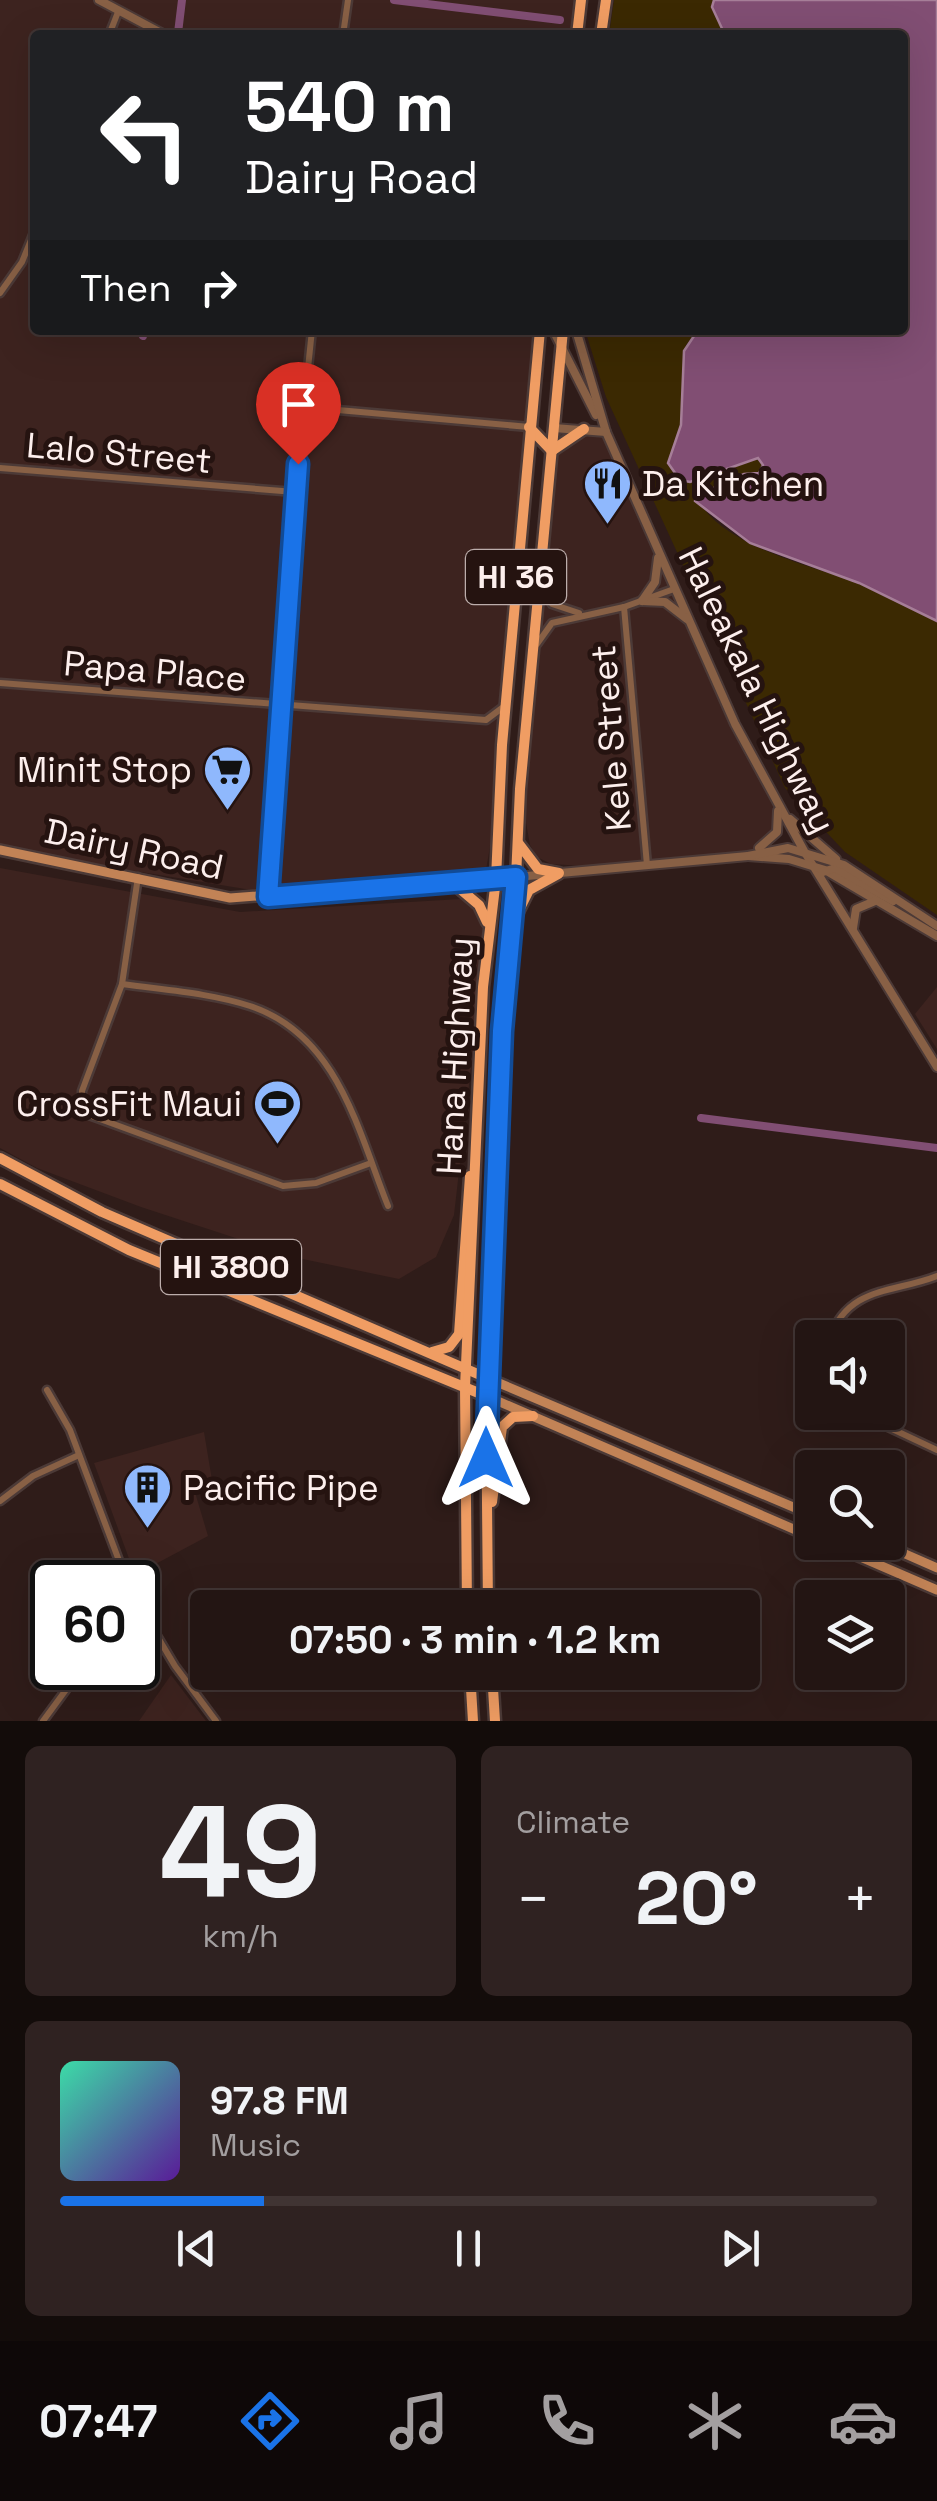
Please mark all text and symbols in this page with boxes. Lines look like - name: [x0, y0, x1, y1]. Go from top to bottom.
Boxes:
- text: 540 m: [245, 62, 454, 151]
- icon: left: [80, 70, 210, 200]
- text: Dairy Road: [245, 149, 478, 206]
- icon: right: [191, 260, 246, 315]
- text: Then: [80, 264, 171, 312]
- pin: [256, 362, 341, 465]
- icon: arrive: [271, 377, 326, 432]
- street label: Lalo Street: [25, 423, 213, 483]
- restaurant icon: Da Kitchen: [581, 458, 633, 526]
- place label: Da Kitchen: [642, 462, 824, 506]
- street label: Haleakala Highway: [669, 540, 845, 840]
- road number: HI 36: [466, 550, 566, 604]
- street label: Papa Place: [62, 641, 248, 701]
- street label: Kele Street: [581, 643, 641, 833]
- supermarket icon: Minit Stop: [201, 744, 253, 812]
- place label: Minit Stop: [17, 748, 192, 792]
- street label: Dairy Road: [41, 809, 227, 889]
- street label: Hana Highway: [427, 936, 483, 1176]
- sports icon: CrossFit Maui: [251, 1078, 303, 1146]
- place label: CrossFit Maui: [16, 1082, 242, 1126]
- road number: HI 3800: [161, 1240, 301, 1294]
- map controls: [795, 1320, 905, 1690]
- button: sound: [795, 1320, 905, 1430]
- position arrow: [434, 1406, 538, 1510]
- button: search: [795, 1450, 905, 1560]
- building icon: Pacific Pipe: [122, 1462, 174, 1530]
- place label: Pacific Pipe: [183, 1466, 379, 1510]
- speed limit sign: 60: [30, 1560, 160, 1690]
- button: layers: [795, 1580, 905, 1690]
- text: 07:50 · 3 min · 1.2 km: [289, 1616, 661, 1664]
- text: 49: [159, 1768, 322, 1934]
- text: Climate: [516, 1802, 630, 1842]
- text: 20°: [635, 1850, 758, 1946]
- text: −: [516, 1864, 550, 1934]
- text: +: [843, 1864, 877, 1934]
- text: km/h: [202, 1916, 279, 1956]
- text: 97.8 FM: [210, 2077, 349, 2125]
- text: Music: [210, 2125, 301, 2165]
- icon: previous: [169, 2221, 224, 2276]
- icon: pause: [441, 2221, 496, 2276]
- icon: next: [713, 2221, 768, 2276]
- icon: directions: [235, 2386, 305, 2456]
- icon: music: [384, 2386, 454, 2456]
- icon: phone: [532, 2386, 602, 2456]
- icon: climate: [680, 2386, 750, 2456]
- icon: car: [828, 2386, 898, 2456]
- text: 07:47: [39, 2393, 157, 2450]

